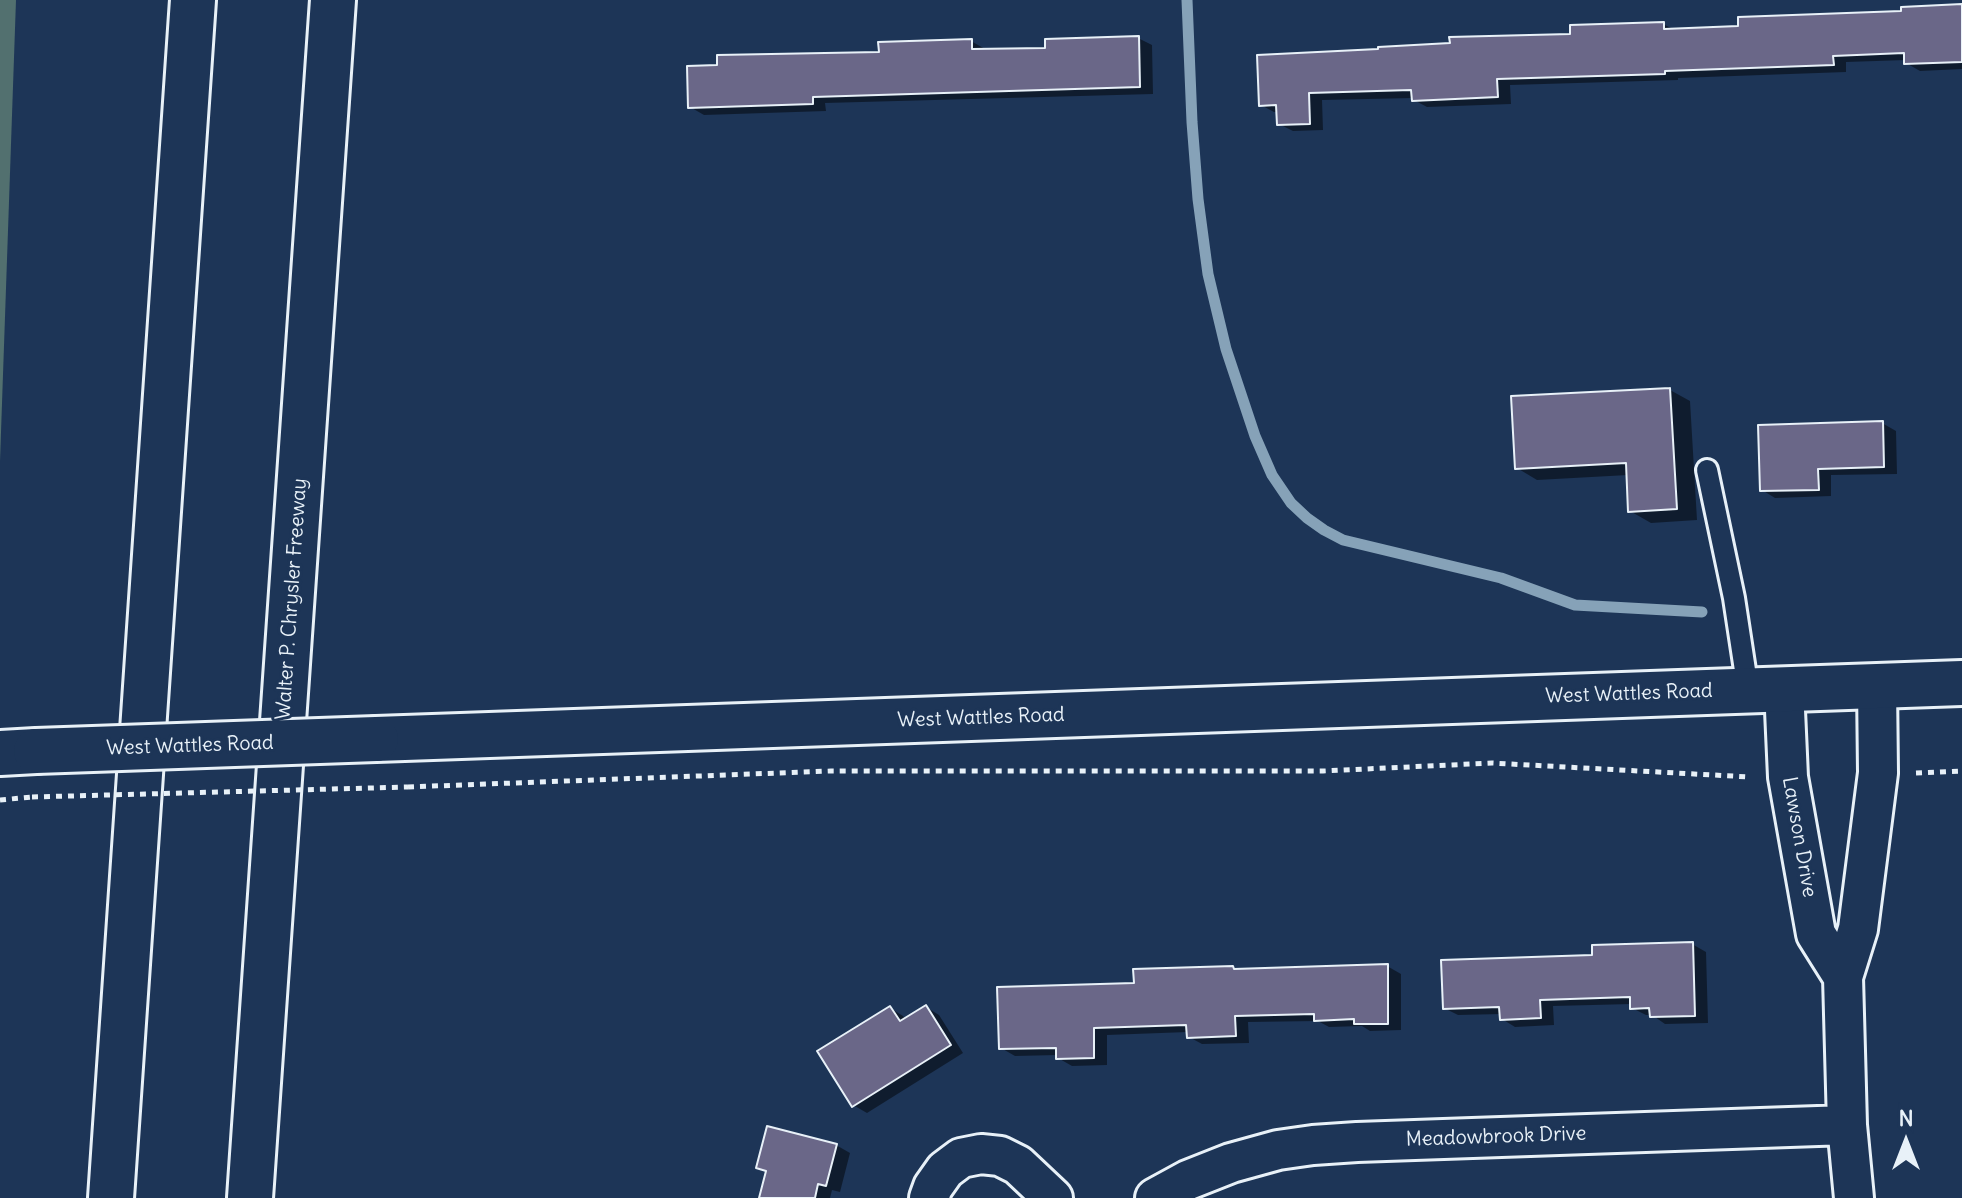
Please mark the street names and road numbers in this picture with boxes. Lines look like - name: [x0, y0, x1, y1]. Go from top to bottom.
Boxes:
- street label: Walter P. Chrysler Freeway: [272, 477, 312, 721]
- street label: West Wattles Road: [1545, 679, 1713, 709]
- street label: West Wattles Road: [897, 703, 1065, 733]
- street label: West Wattles Road: [106, 731, 274, 761]
- street label: Lawson Drive: [1777, 775, 1821, 899]
- street label: Meadowbrook Drive: [1405, 1122, 1587, 1152]

